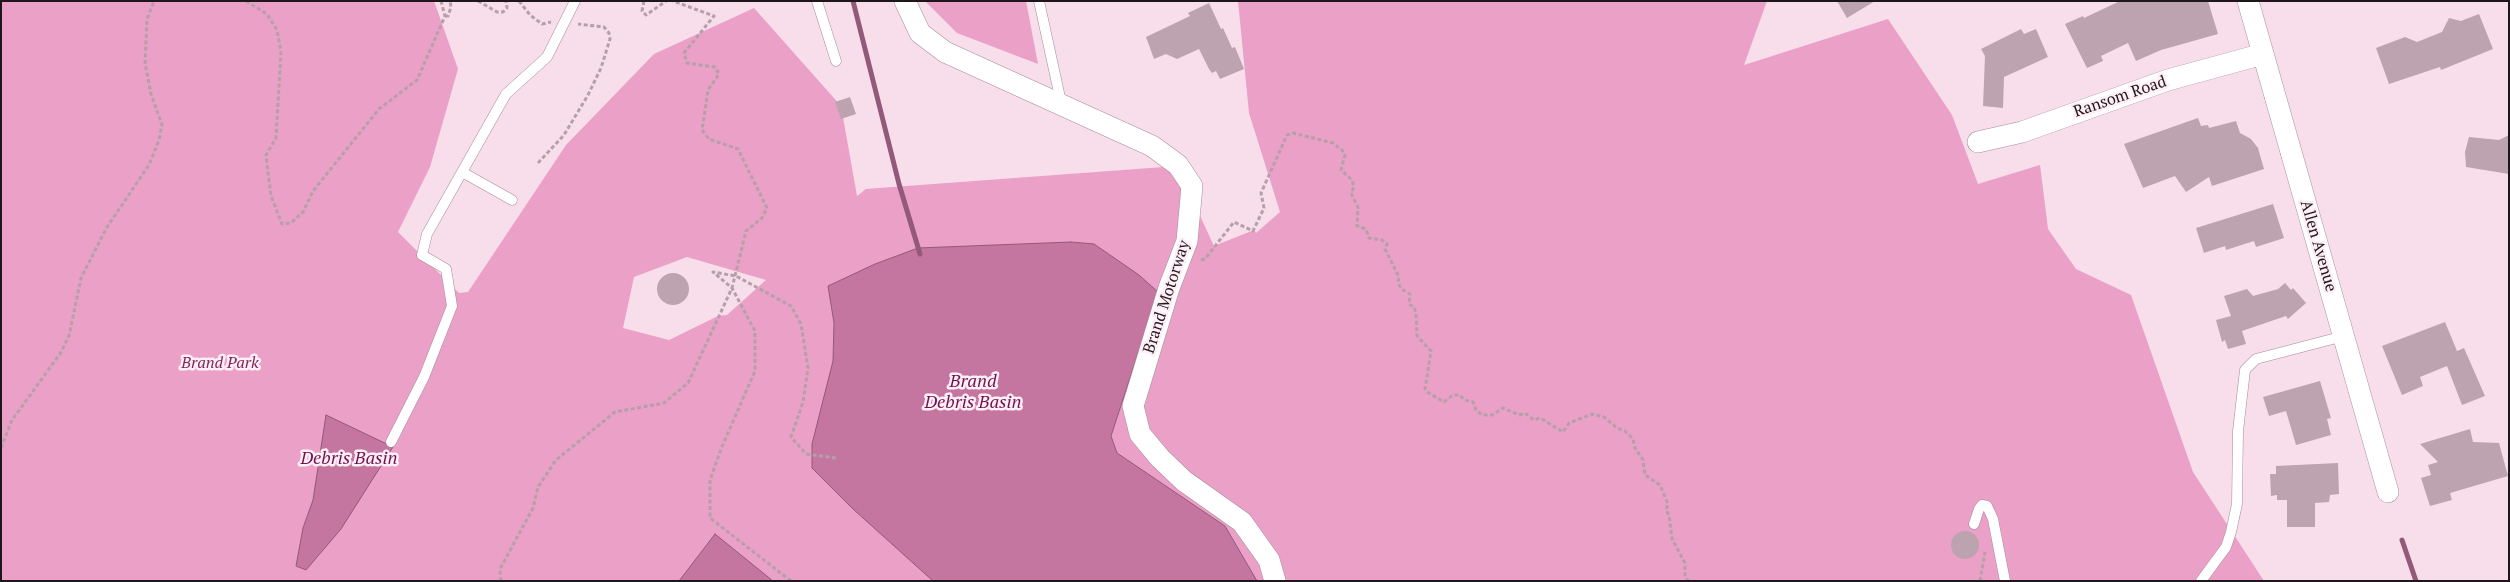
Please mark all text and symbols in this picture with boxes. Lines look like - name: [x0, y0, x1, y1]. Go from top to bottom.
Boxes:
- street label: Ransom Road: [2071, 72, 2169, 122]
- street label: Allen Avenue: [2296, 198, 2340, 294]
- street label: Brand Motorway: [1140, 238, 1194, 356]
- park label: Brand Park: [181, 353, 259, 373]
- water label: Brand Debris Basin: [924, 371, 1022, 414]
- water label: Debris Basin: [300, 448, 398, 470]

